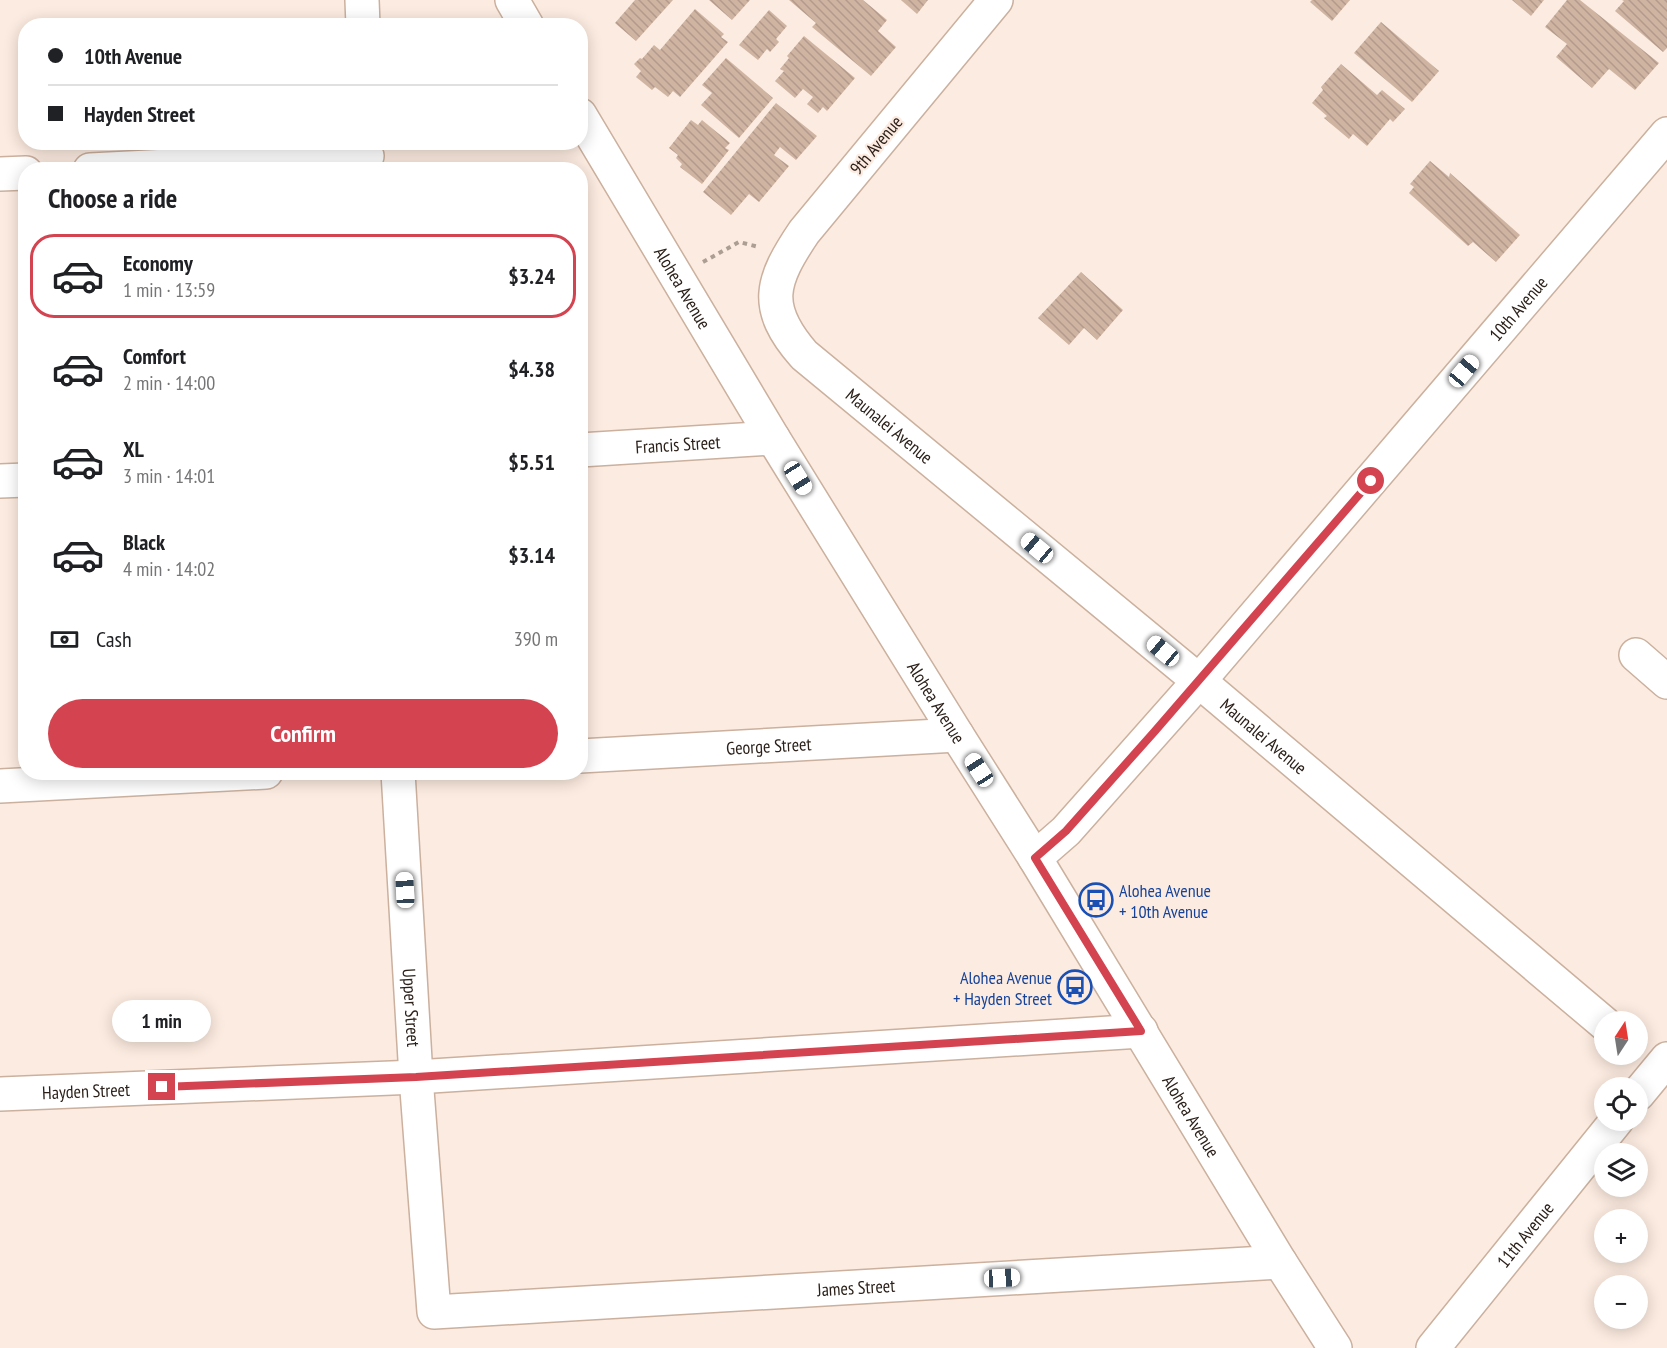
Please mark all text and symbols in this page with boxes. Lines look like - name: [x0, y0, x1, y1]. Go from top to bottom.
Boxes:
- text: 10th Avenue: [84, 42, 182, 70]
- text: Hayden Street: [84, 100, 195, 128]
- street label: 9th Avenue: [845, 111, 907, 179]
- text: Choose a ride: [48, 181, 177, 215]
- street label: Alohea Avenue: [650, 242, 717, 333]
- icon: car: [51, 249, 105, 303]
- text: Economy: [123, 249, 193, 277]
- text: $3.24: [508, 262, 555, 290]
- street label: 10th Avenue: [1484, 271, 1552, 345]
- text: 1 min · 13:59: [123, 277, 215, 303]
- icon: car: [51, 342, 105, 396]
- text: Comfort: [123, 342, 186, 370]
- car: [1446, 351, 1482, 391]
- text: $4.38: [508, 355, 555, 383]
- text: 2 min · 14:00: [123, 370, 215, 396]
- street label: Maunalei Avenue: [841, 383, 938, 468]
- street label: Francis Street: [635, 430, 721, 458]
- icon: car: [51, 435, 105, 489]
- text: XL: [123, 435, 144, 463]
- text: $5.51: [508, 448, 555, 476]
- car: [781, 458, 815, 498]
- text: 3 min · 14:01: [123, 463, 215, 489]
- route start: [1357, 467, 1384, 494]
- icon: car: [51, 528, 105, 582]
- text: Black: [123, 528, 165, 556]
- car: [1017, 530, 1057, 566]
- text: $3.14: [508, 541, 555, 569]
- text: 4 min · 14:02: [123, 556, 215, 582]
- icon: cash: [48, 623, 81, 656]
- text: Cash: [96, 625, 132, 653]
- text: 390 m: [514, 626, 558, 652]
- car: [1143, 633, 1183, 669]
- street label: Alohea Avenue: [903, 657, 971, 747]
- street label: Maunalei Avenue: [1216, 693, 1312, 779]
- button: Confirm: [48, 699, 558, 768]
- street label: George Street: [726, 732, 812, 759]
- car: [962, 750, 996, 790]
- car: [395, 872, 415, 908]
- place label: Alohea Avenue + 10th Avenue: [1119, 879, 1211, 923]
- bus stop icon: Alohea Avenue + 10th Avenue: [1078, 882, 1114, 918]
- place label: Alohea Avenue + Hayden Street: [953, 966, 1052, 1010]
- street label: Upper Street: [398, 968, 426, 1048]
- bus stop icon: Alohea Avenue + Hayden Street: [1057, 969, 1093, 1005]
- callout: 1 min: [112, 1000, 212, 1042]
- text: 1 min: [141, 1008, 182, 1034]
- north arrow: [1594, 1011, 1648, 1065]
- map controls: [1594, 1011, 1648, 1329]
- street label: Alohea Avenue: [1158, 1071, 1225, 1161]
- route end: [148, 1073, 175, 1100]
- street label: Hayden Street: [42, 1077, 130, 1104]
- button: locate: [1594, 1077, 1648, 1131]
- button: layers: [1594, 1143, 1648, 1197]
- street label: 11th Avenue: [1491, 1197, 1558, 1272]
- button: +: [1594, 1209, 1648, 1263]
- car: [984, 1268, 1020, 1288]
- street label: James Street: [815, 1273, 896, 1301]
- button: −: [1594, 1275, 1648, 1329]

